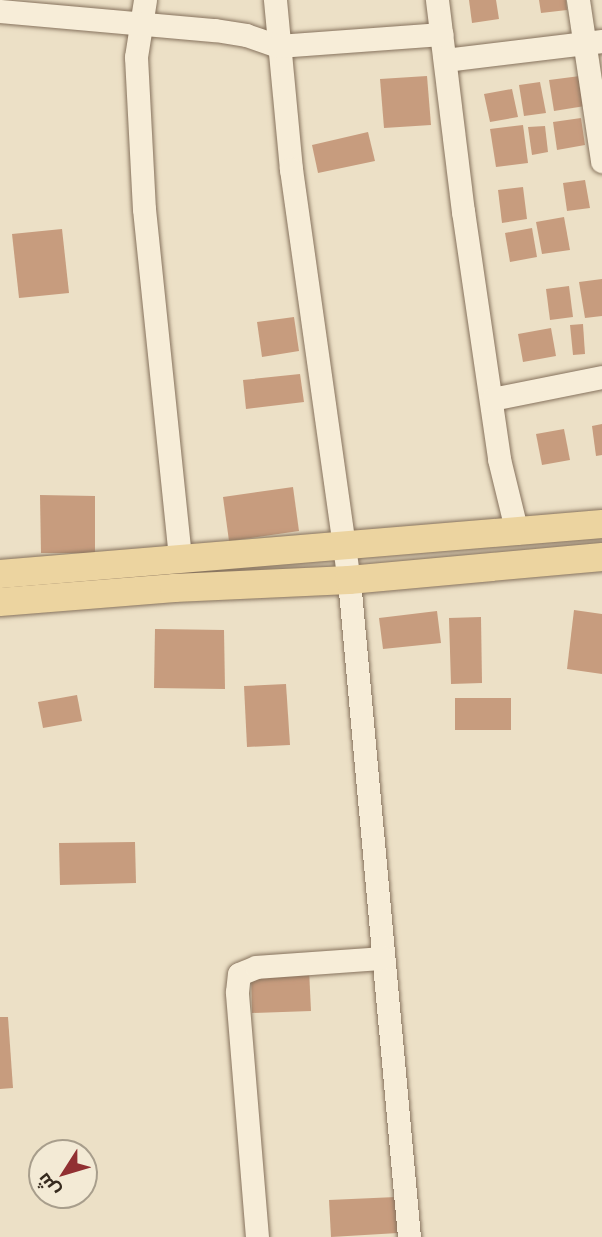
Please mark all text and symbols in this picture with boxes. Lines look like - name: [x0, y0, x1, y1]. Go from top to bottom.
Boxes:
- north arrow: [28, 1139, 98, 1209]
- text: ش: [30, 1168, 66, 1203]

